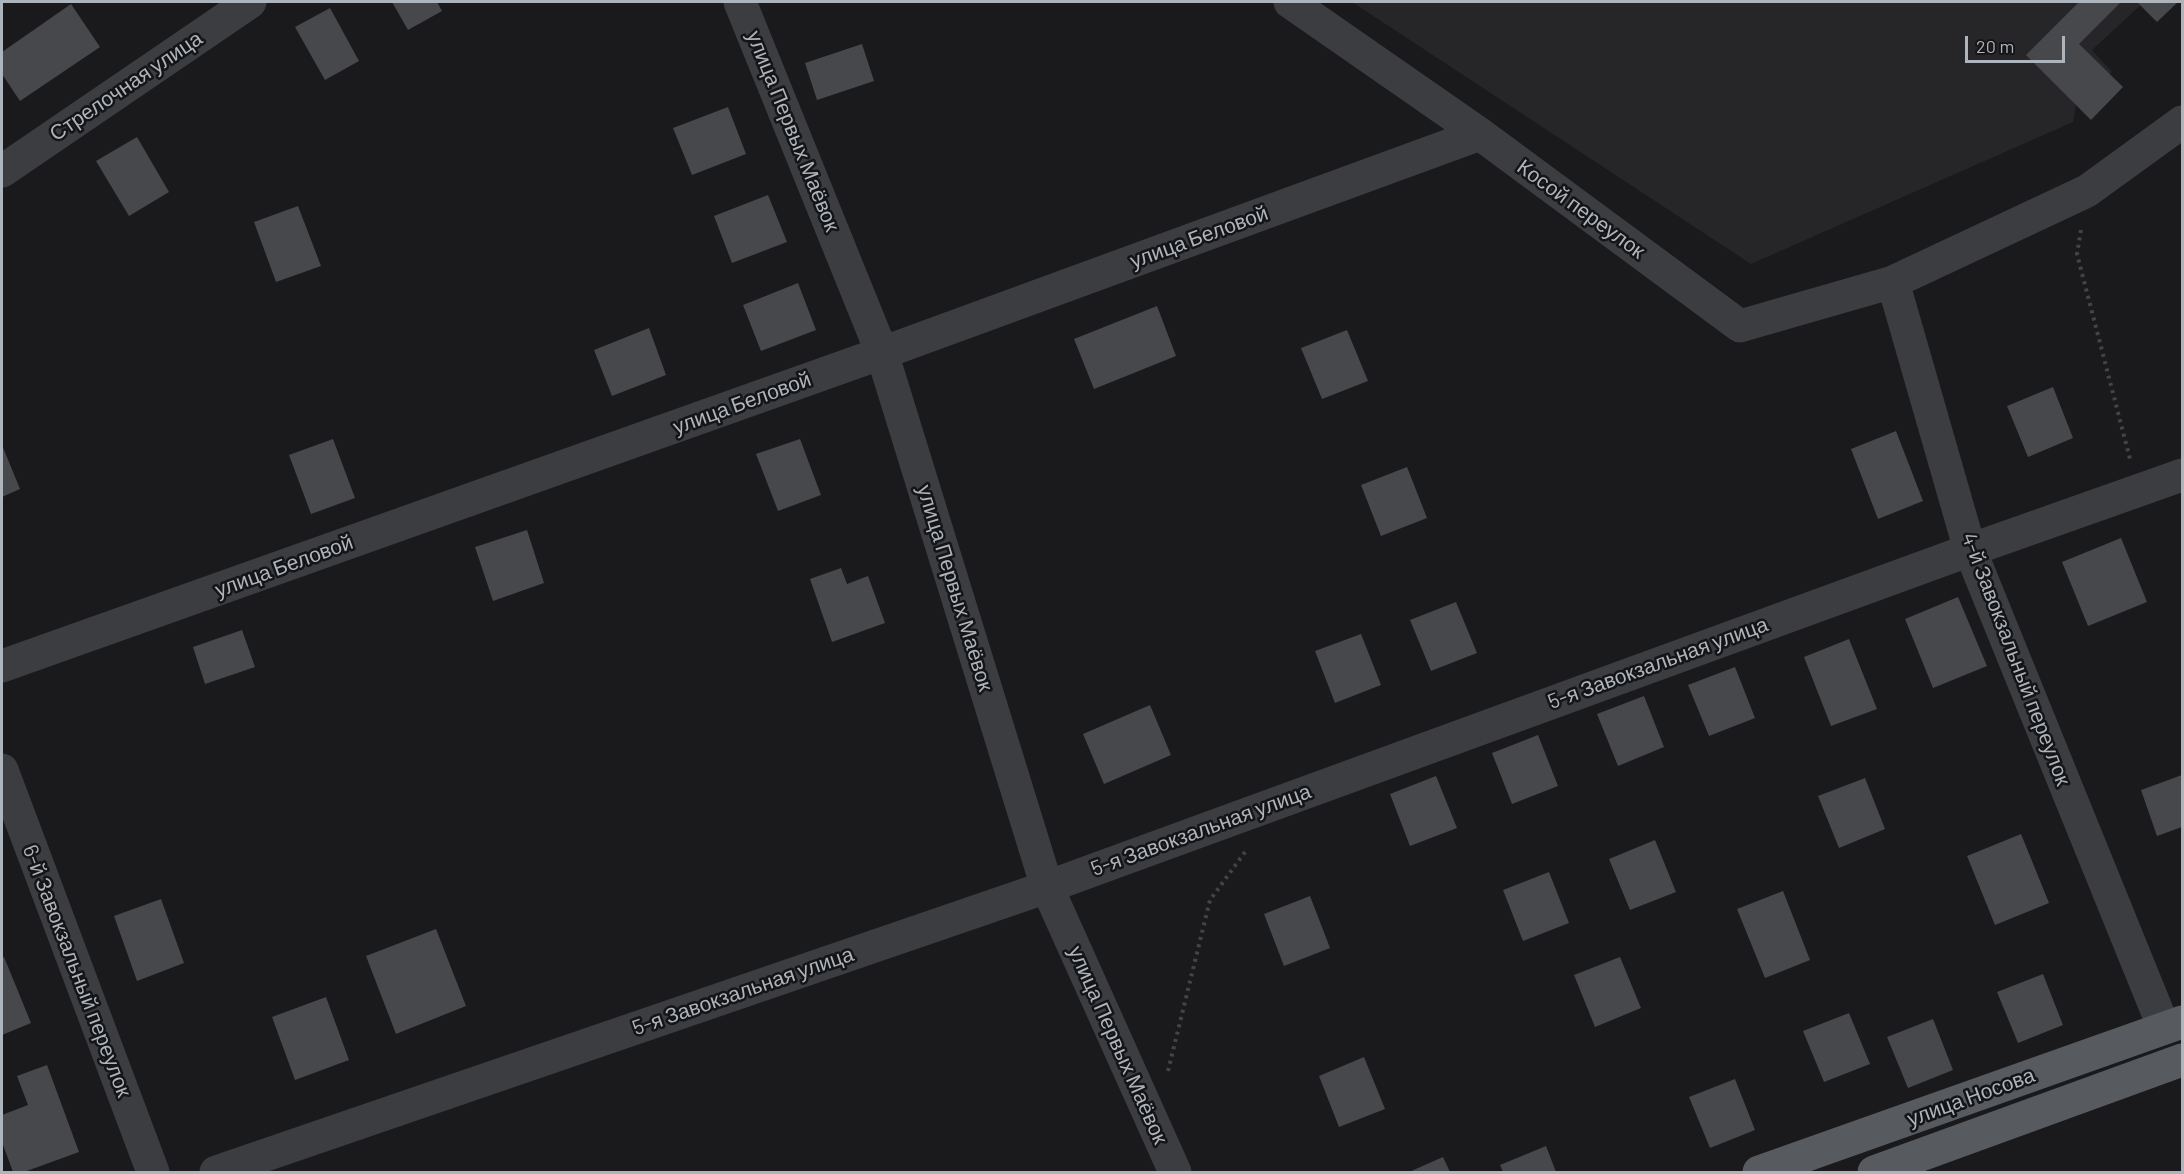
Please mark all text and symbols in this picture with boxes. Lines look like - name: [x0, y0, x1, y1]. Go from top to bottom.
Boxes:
- scale bar: [1968, 24, 2068, 62]
- street label: Стрелочная улица: [45, 26, 207, 146]
- street label: улица Первых Маёвок: [741, 27, 845, 235]
- text: 20 m: [1976, 35, 2014, 57]
- street label: Косой переулок: [1512, 154, 1650, 264]
- street label: улица Беловой: [1126, 200, 1272, 274]
- street label: улица Беловой: [669, 366, 815, 440]
- street label: улица Первых Маёвок: [912, 482, 998, 694]
- street label: улица Беловой: [211, 529, 357, 603]
- street label: 4-й Завокзальный переулок: [1956, 529, 2076, 789]
- street label: 5-я Завокзальная улица: [1545, 611, 1771, 715]
- street label: 5-я Завокзальная улица: [1088, 778, 1314, 882]
- street label: 6-й Завокзальный переулок: [17, 841, 137, 1101]
- street label: 5-я Завокзальная улица: [629, 941, 857, 1041]
- street label: улица Первых Маёвок: [1063, 942, 1173, 1148]
- street label: улица Носова: [1904, 1062, 2038, 1132]

